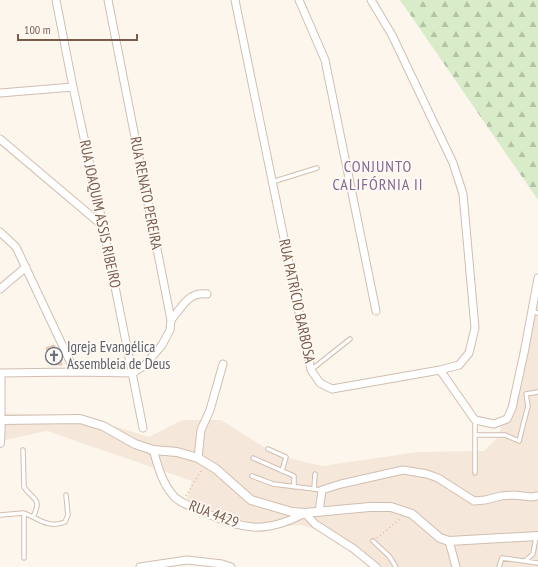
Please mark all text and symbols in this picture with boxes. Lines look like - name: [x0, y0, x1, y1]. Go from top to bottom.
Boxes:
- scale bar: [18, 16, 137, 42]
- text: 100 m: [24, 22, 51, 37]
- street label: RUA RENATO PEREIRA: [126, 135, 167, 252]
- street label: RUA JOAQUIM ASSIS RIBEIRO: [76, 138, 125, 290]
- district label: CONJUNTO CALIFÓRNIA II: [332, 156, 424, 194]
- street label: RUA PATRÍCIO BARBOSA: [275, 237, 320, 366]
- place label: Igreja Evangélica Assembleia de Deus: [67, 337, 170, 373]
- church icon: Igreja Evangélica Assembleia de Deus: [44, 346, 64, 366]
- street label: RUA 4429: [187, 495, 242, 532]

